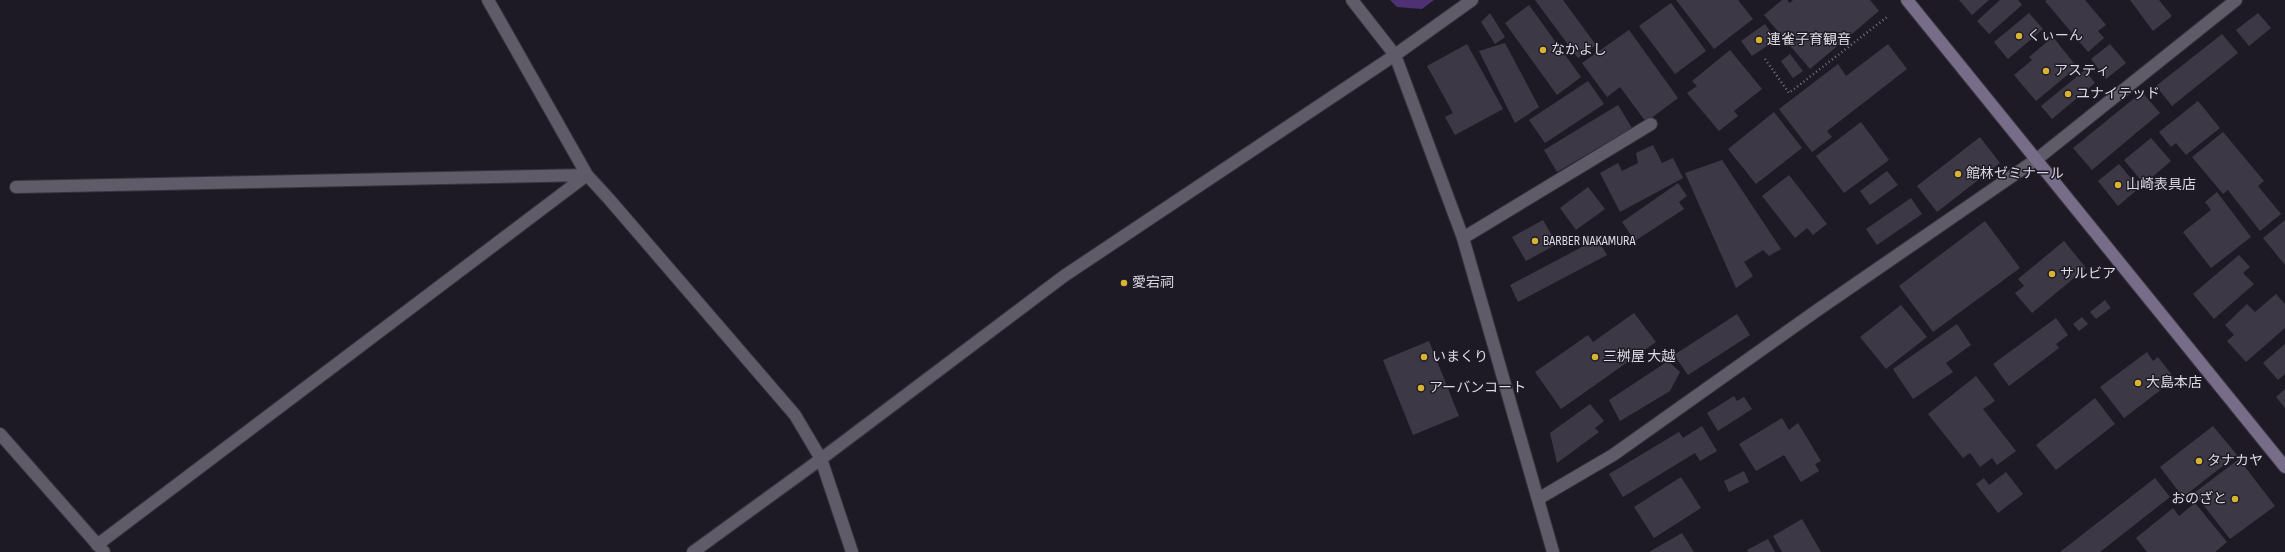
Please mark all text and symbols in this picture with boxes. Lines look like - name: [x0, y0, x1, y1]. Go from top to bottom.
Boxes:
- place label: くぃーん: [2027, 28, 2083, 44]
- marker: くぃーん: [2014, 31, 2024, 41]
- place label: 連雀子育観音: [1767, 32, 1851, 48]
- marker: 連雀子育観音: [1754, 35, 1764, 45]
- place label: なかよし: [1551, 42, 1607, 58]
- marker: なかよし: [1538, 45, 1548, 55]
- place label: アスティ: [2054, 63, 2110, 79]
- marker: アスティ: [2041, 66, 2051, 76]
- place label: ユナイテッド: [2076, 86, 2160, 102]
- marker: ユナイテッド: [2063, 89, 2073, 99]
- place label: 館林ゼミナール: [1966, 166, 2064, 182]
- marker: 館林ゼミナール: [1953, 169, 1963, 179]
- place label: 山崎表具店: [2126, 177, 2196, 193]
- marker: 山崎表具店: [2113, 180, 2123, 190]
- place label: BARBER NAKAMURA: [1543, 233, 1635, 249]
- marker: BARBER NAKAMURA: [1530, 236, 1540, 246]
- place label: サルビア: [2060, 266, 2116, 282]
- marker: サルビア: [2047, 269, 2057, 279]
- place label: 愛宕祠: [1132, 275, 1174, 291]
- marker: 愛宕祠: [1119, 278, 1129, 288]
- place label: いまくり: [1432, 349, 1488, 365]
- place label: 三桝屋 大越: [1603, 349, 1675, 365]
- marker: いまくり: [1419, 352, 1429, 362]
- marker: 三桝屋 大越: [1590, 352, 1600, 362]
- place label: 大島本店: [2146, 375, 2202, 391]
- marker: 大島本店: [2133, 378, 2143, 388]
- place label: アーバンコート: [1429, 380, 1526, 396]
- marker: アーバンコート: [1416, 383, 1426, 393]
- place label: タナカヤ: [2207, 453, 2263, 469]
- marker: タナカヤ: [2194, 456, 2204, 466]
- place label: おのざと: [2171, 491, 2227, 507]
- marker: おのざと: [2230, 494, 2240, 504]

